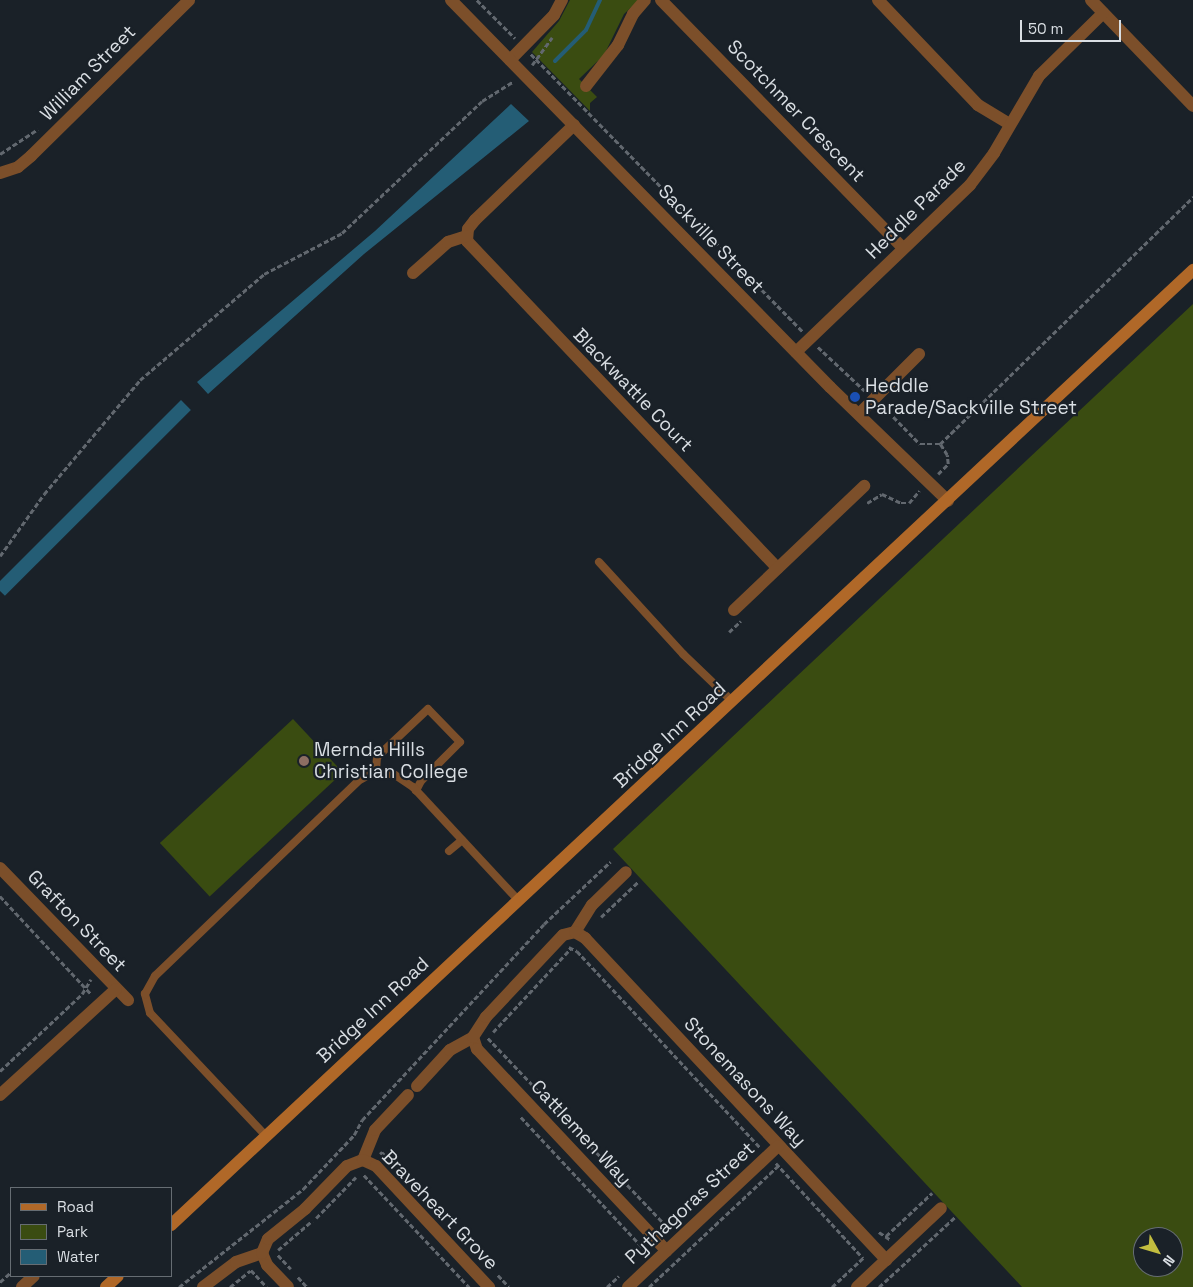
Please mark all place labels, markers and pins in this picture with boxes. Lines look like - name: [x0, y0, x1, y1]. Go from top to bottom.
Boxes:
- place label: Heddle Parade/Sackville Street: [865, 375, 1077, 419]
- marker: Heddle Parade/Sackville Street: [849, 391, 861, 403]
- place label: Mernda Hills Christian College: [314, 739, 468, 783]
- marker: Mernda Hills Christian College: [298, 755, 310, 767]

